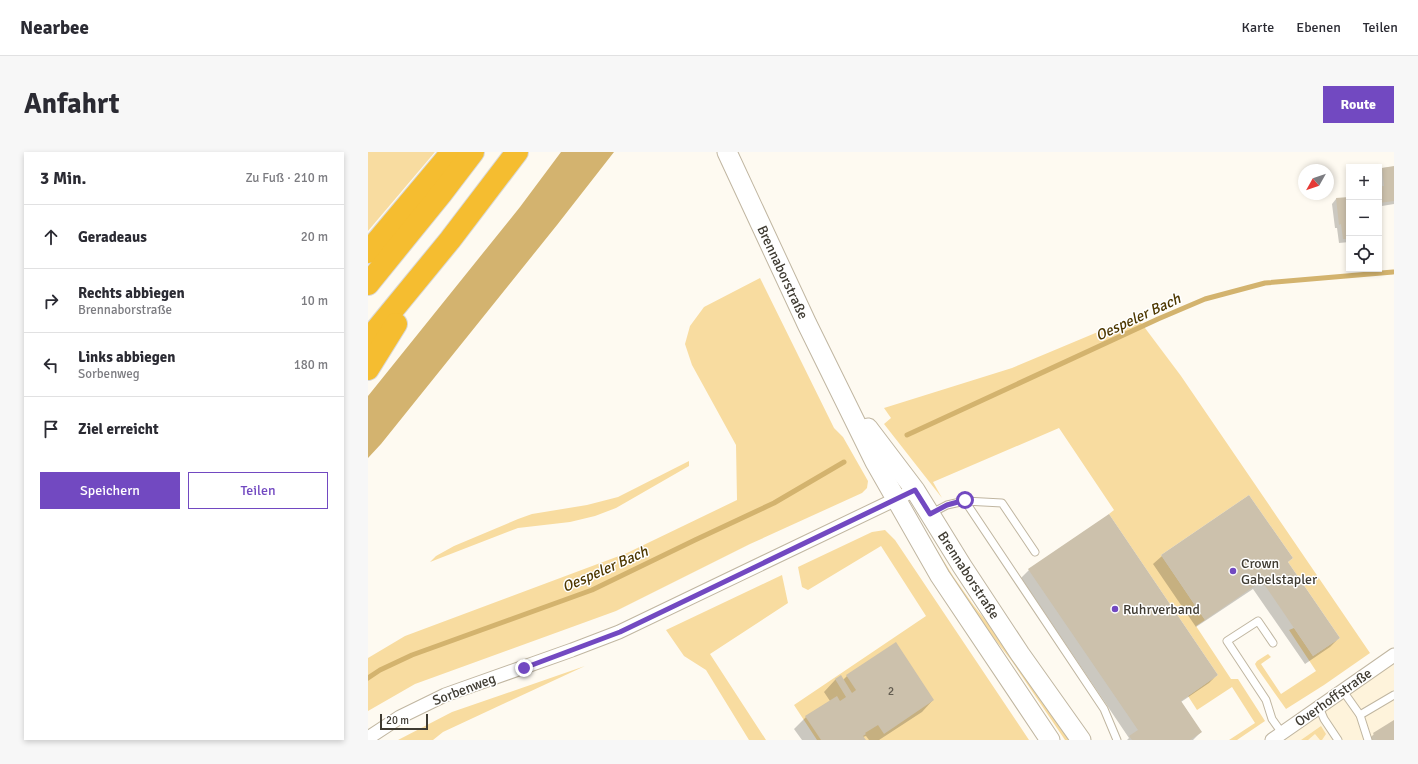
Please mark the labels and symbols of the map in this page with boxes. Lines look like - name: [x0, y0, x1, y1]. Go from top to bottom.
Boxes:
- north arrow: [1298, 164, 1334, 200]
- street label: Brennaborstraße: [753, 223, 812, 322]
- water label: Oespeler Bach: [1093, 289, 1184, 345]
- route start: [956, 491, 974, 509]
- street label: Brennaborstraße: [934, 528, 1003, 622]
- water label: Oespeler Bach: [559, 542, 651, 596]
- place label: Crown Gabelstapler: [1241, 555, 1318, 588]
- marker: Crown Gabelstapler: [1228, 566, 1238, 576]
- place label: Ruhrverband: [1123, 601, 1200, 618]
- marker: Ruhrverband: [1110, 604, 1120, 614]
- route end: [515, 659, 533, 677]
- street label: Overhoffstraße: [1291, 665, 1375, 730]
- street label: Sorbenweg: [430, 670, 498, 709]
- house number: 2: [888, 684, 894, 699]
- scale bar: [380, 712, 428, 731]

